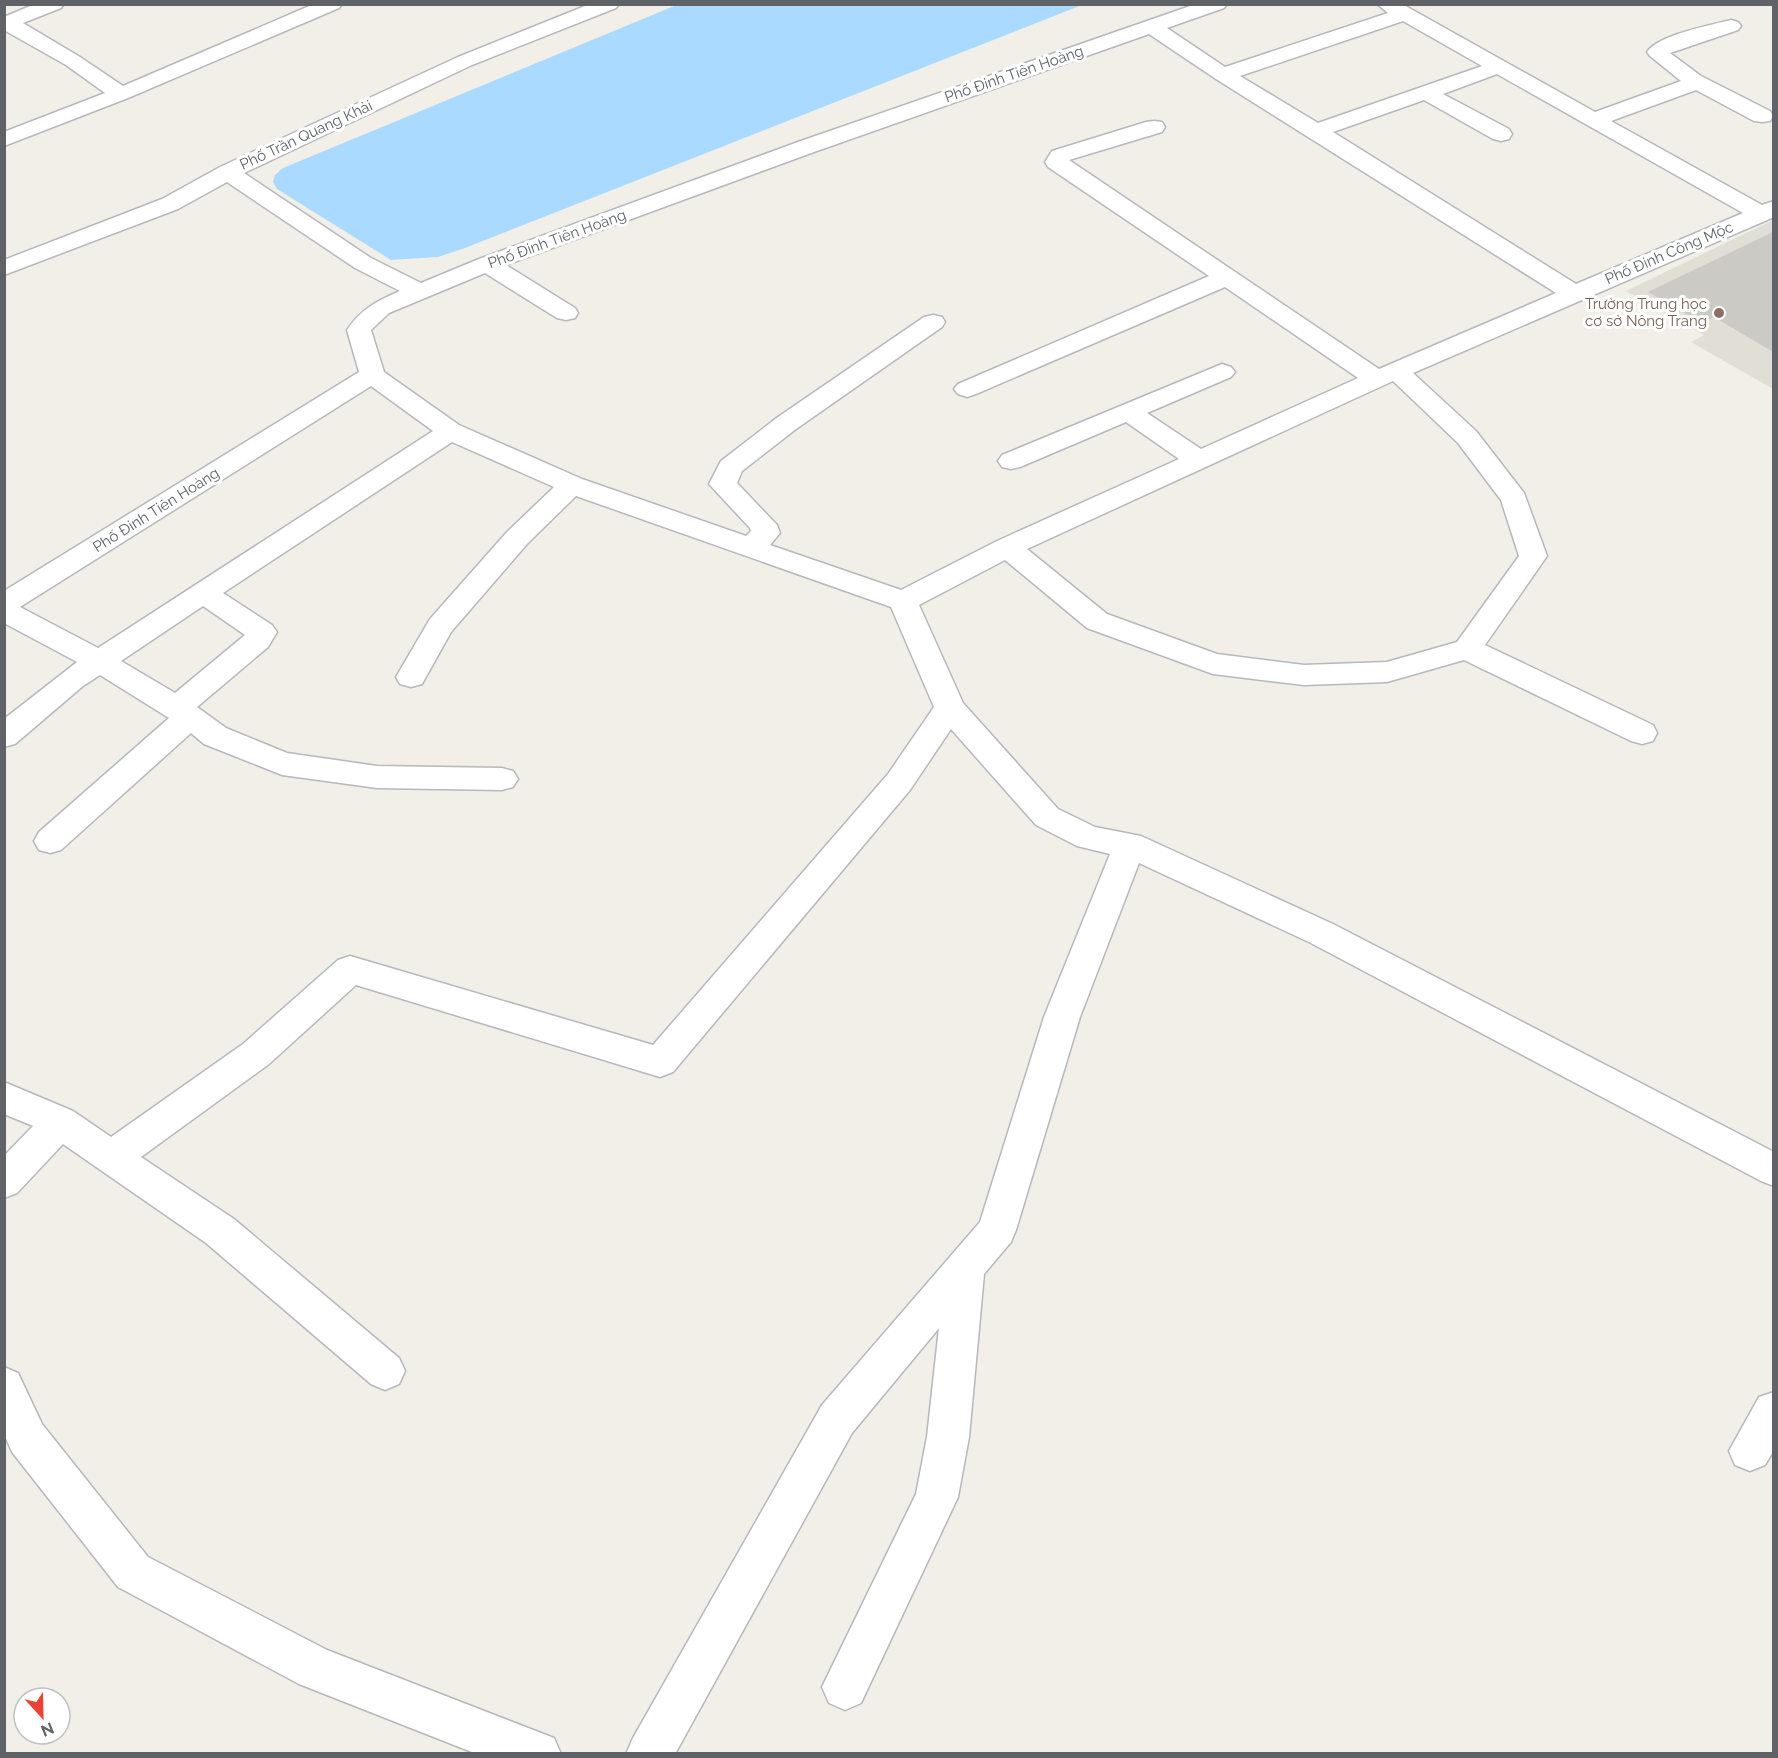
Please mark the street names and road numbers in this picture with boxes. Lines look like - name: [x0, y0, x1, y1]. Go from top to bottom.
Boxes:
- street label: Phố Đinh Tiên Hoàng: [942, 42, 1086, 106]
- street label: Phố Trần Quang Khải: [237, 96, 375, 174]
- street label: Phố Đinh Tiên Hoàng: [485, 206, 629, 272]
- street label: Phố Đinh Công Mộc: [1602, 218, 1736, 288]
- street label: Phố Đinh Tiên Hoàng: [89, 464, 223, 556]

